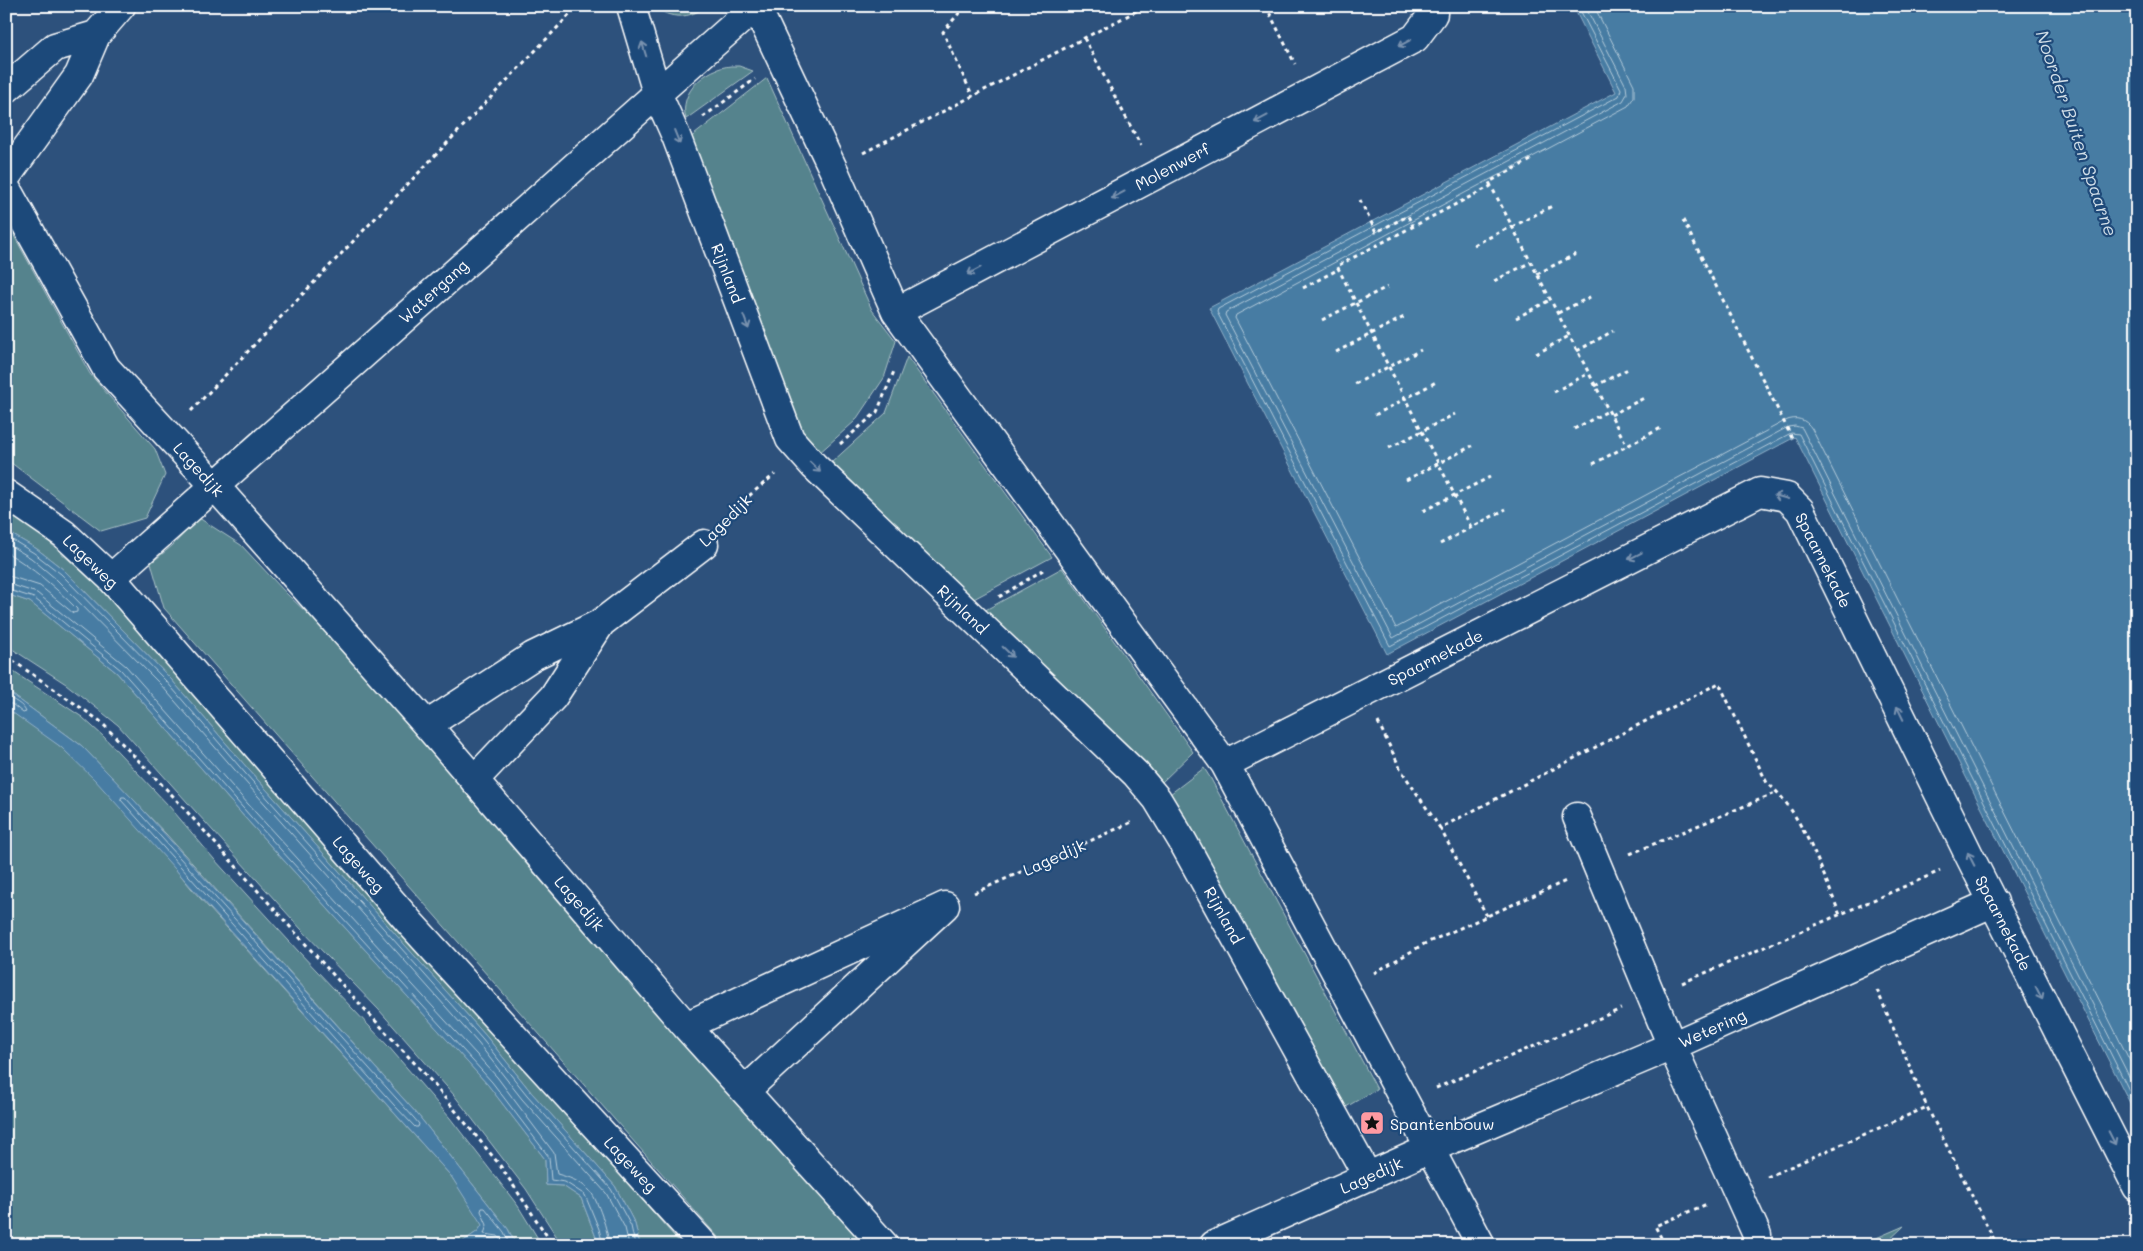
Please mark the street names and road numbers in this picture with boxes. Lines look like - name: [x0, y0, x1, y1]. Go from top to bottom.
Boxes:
- street label: Molenwerf: [1131, 137, 1214, 194]
- street label: Rijnland: [707, 240, 749, 306]
- street label: Watergang: [394, 254, 472, 328]
- street label: Lagedijk: [169, 437, 229, 501]
- street label: Lagedijk: [694, 489, 756, 551]
- street label: Spaarnekade: [1791, 509, 1857, 611]
- street label: Lageweg: [59, 529, 123, 593]
- street label: Rijnland: [933, 580, 993, 638]
- street label: Spaarnekade: [1384, 624, 1486, 690]
- street label: Lageweg: [328, 831, 390, 897]
- street label: Lagedijk: [1019, 834, 1089, 880]
- street label: Lagedijk: [550, 871, 610, 935]
- street label: Spaarnekade: [1971, 872, 2037, 974]
- street label: Rijnland: [1200, 883, 1248, 947]
- street label: Wetering: [1675, 1004, 1749, 1052]
- street label: Lageweg: [600, 1132, 662, 1196]
- street label: Lagedijk: [1336, 1152, 1406, 1198]

